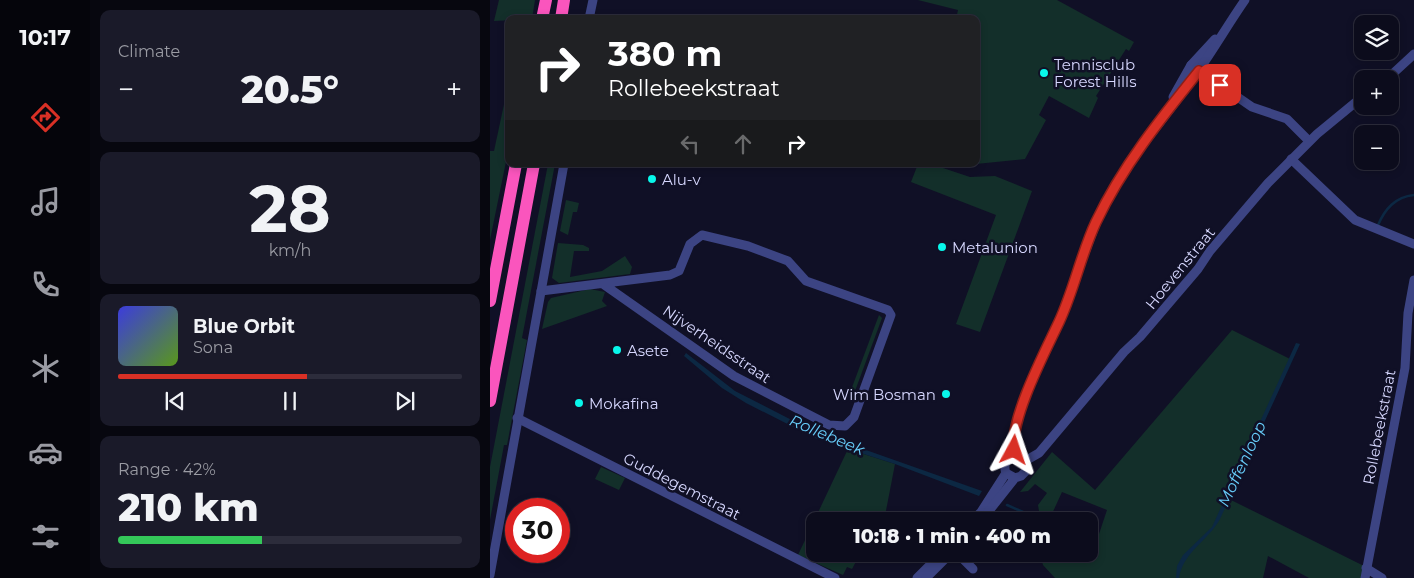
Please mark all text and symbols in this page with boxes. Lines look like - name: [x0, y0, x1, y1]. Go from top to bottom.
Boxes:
- map controls: [1354, 15, 1399, 170]
- button: layers: [1354, 15, 1399, 60]
- text: 10:17: [19, 24, 71, 51]
- text: 380 m: [608, 32, 722, 75]
- icon: right: [525, 35, 590, 100]
- text: Climate: [118, 42, 180, 61]
- place label: Tennisclub Forest Hills: [1054, 55, 1136, 91]
- pin: [1199, 64, 1241, 106]
- text: 20.5°: [241, 66, 339, 113]
- marker: Tennisclub Forest Hills: [1038, 67, 1050, 79]
- button: +: [1354, 70, 1399, 115]
- icon: arrive: [1206, 71, 1234, 99]
- text: −: [118, 72, 134, 106]
- text: +: [446, 72, 462, 106]
- text: Rollebeekstraat: [608, 75, 780, 102]
- icon: directions: [28, 100, 63, 135]
- button: −: [1354, 125, 1399, 170]
- icon: left: [676, 130, 704, 158]
- icon: ahead: [729, 130, 757, 158]
- icon: right: [782, 130, 810, 158]
- text: 28: [249, 169, 331, 248]
- place label: Alu-v: [662, 170, 701, 189]
- marker: Alu-v: [646, 173, 658, 185]
- icon: music: [28, 184, 63, 219]
- street label: Hoevenstraat: [1141, 223, 1219, 313]
- place label: Metalunion: [952, 238, 1038, 257]
- text: km/h: [269, 241, 311, 260]
- marker: Metalunion: [936, 241, 948, 253]
- icon: phone: [28, 267, 63, 302]
- street label: Nijverheidsstraat: [659, 301, 775, 387]
- text: Blue Orbit: [193, 315, 295, 338]
- text: Sona: [193, 338, 233, 357]
- place label: Asete: [627, 341, 669, 360]
- marker: Asete: [611, 344, 623, 356]
- icon: climate: [28, 351, 63, 386]
- street label: Rollebeekstraat: [1359, 368, 1399, 486]
- place label: Wim Bosman: [833, 385, 936, 404]
- icon: previous: [161, 387, 189, 415]
- icon: pause: [276, 387, 304, 415]
- icon: next: [391, 387, 419, 415]
- marker: Wim Bosman: [940, 388, 952, 400]
- place label: Mokafina: [589, 394, 659, 413]
- marker: Mokafina: [573, 397, 585, 409]
- water label: Rollebeek: [787, 411, 869, 460]
- water label: Moffenloop: [1214, 418, 1270, 510]
- position arrow: [987, 423, 1039, 475]
- icon: car: [28, 435, 63, 470]
- street label: Guddegemstraat: [620, 448, 744, 524]
- text: Range · 42%: [118, 460, 216, 479]
- text: 210 km: [118, 484, 259, 531]
- speed limit sign: 30: [505, 498, 570, 563]
- icon: filters: [28, 519, 63, 554]
- text: 10:18 · 1 min · 400 m: [853, 525, 1051, 548]

